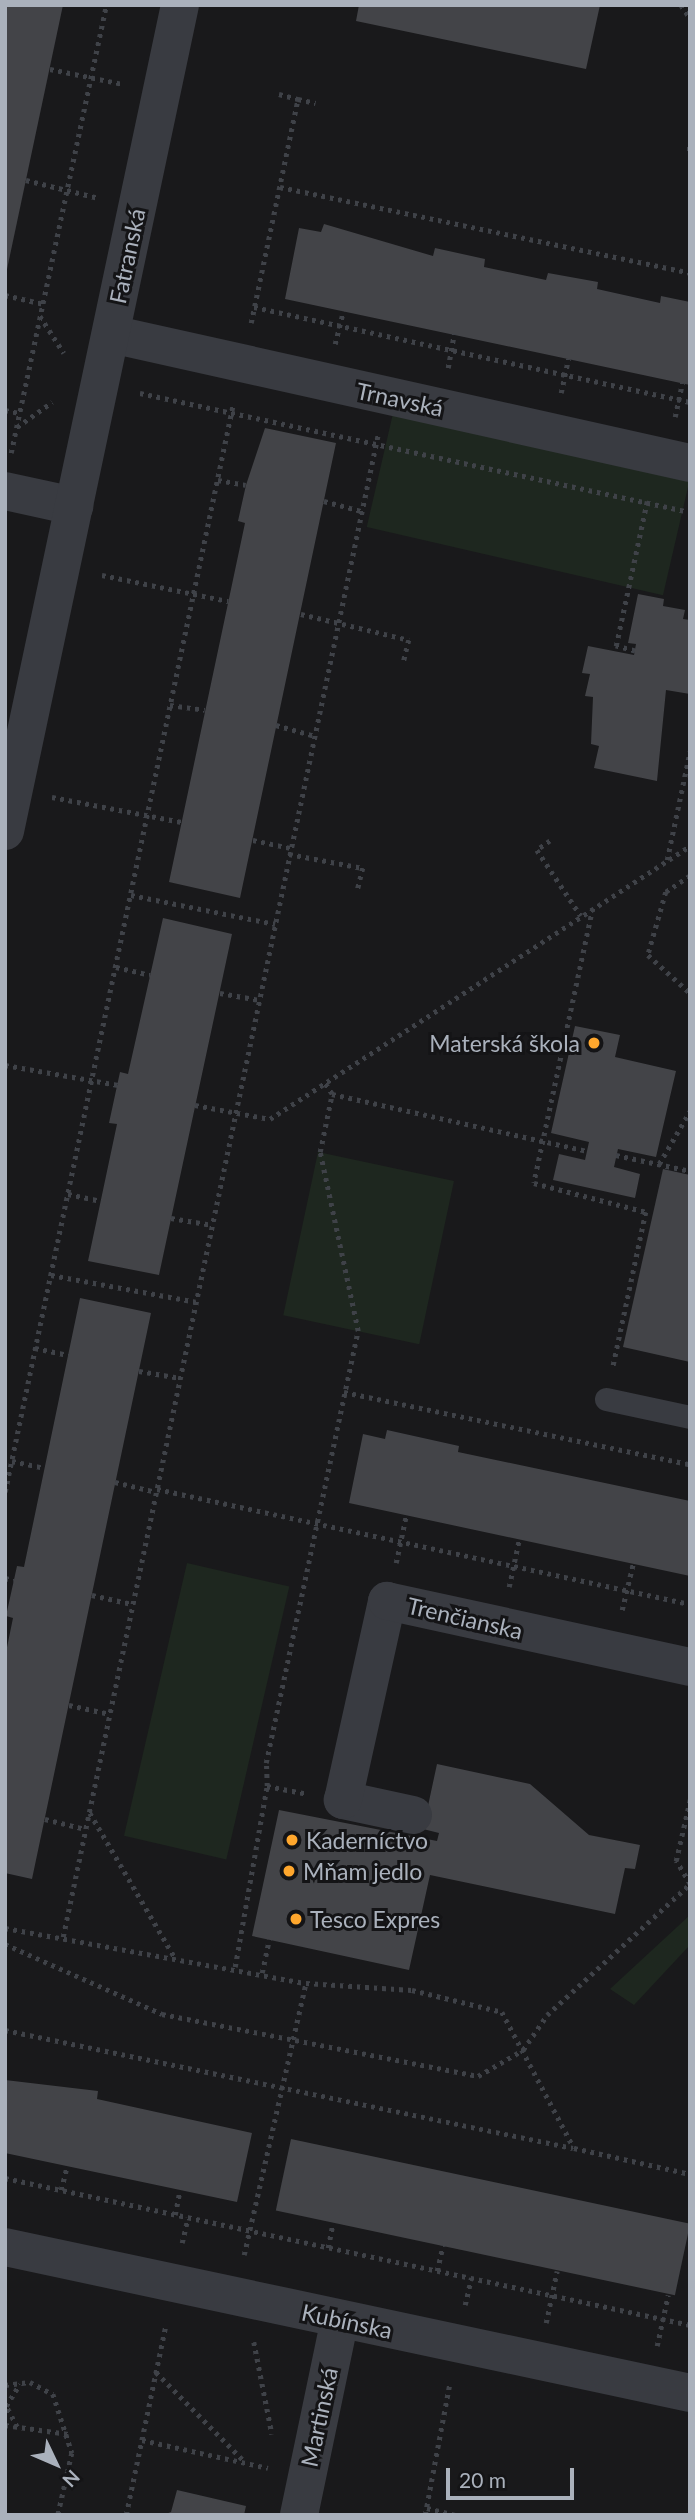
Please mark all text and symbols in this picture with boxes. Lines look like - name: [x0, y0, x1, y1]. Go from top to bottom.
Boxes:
- street label: Fatranská: [103, 206, 151, 306]
- street label: Trnavská: [354, 376, 446, 422]
- place label: Materská škola: [429, 1029, 580, 1057]
- marker: Materská škola: [586, 1035, 602, 1051]
- street label: Trenčianska: [405, 1591, 525, 1645]
- place label: Kaderníctvo: [306, 1826, 428, 1854]
- marker: Kaderníctvo: [284, 1832, 300, 1848]
- place label: Mňam jedlo: [303, 1857, 422, 1885]
- marker: Mňam jedlo: [281, 1863, 297, 1879]
- place label: Tesco Expres: [310, 1905, 440, 1933]
- marker: Tesco Expres: [288, 1911, 304, 1927]
- street label: Kubínska: [299, 2298, 395, 2344]
- street label: Martinská: [295, 2365, 343, 2469]
- north arrow: [21, 2429, 91, 2499]
- scale bar: [450, 2454, 578, 2498]
- text: N: [58, 2466, 85, 2492]
- text: 20 m: [459, 2467, 506, 2492]

